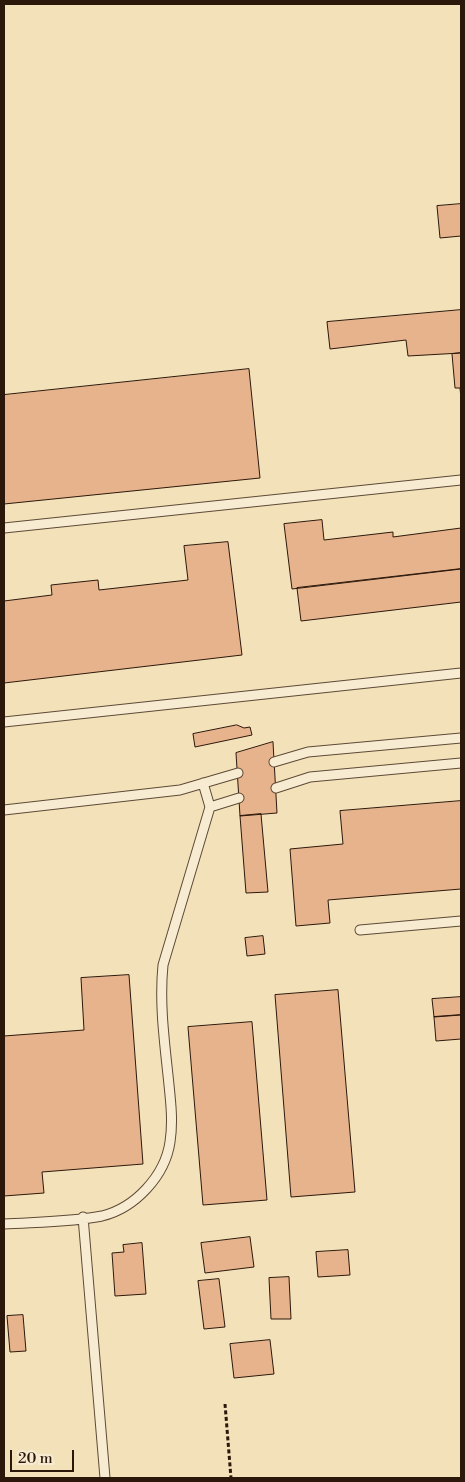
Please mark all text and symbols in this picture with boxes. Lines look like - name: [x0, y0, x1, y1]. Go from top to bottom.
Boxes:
- scale bar: [12, 1440, 76, 1472]
- text: 20 m: [18, 1449, 53, 1468]

